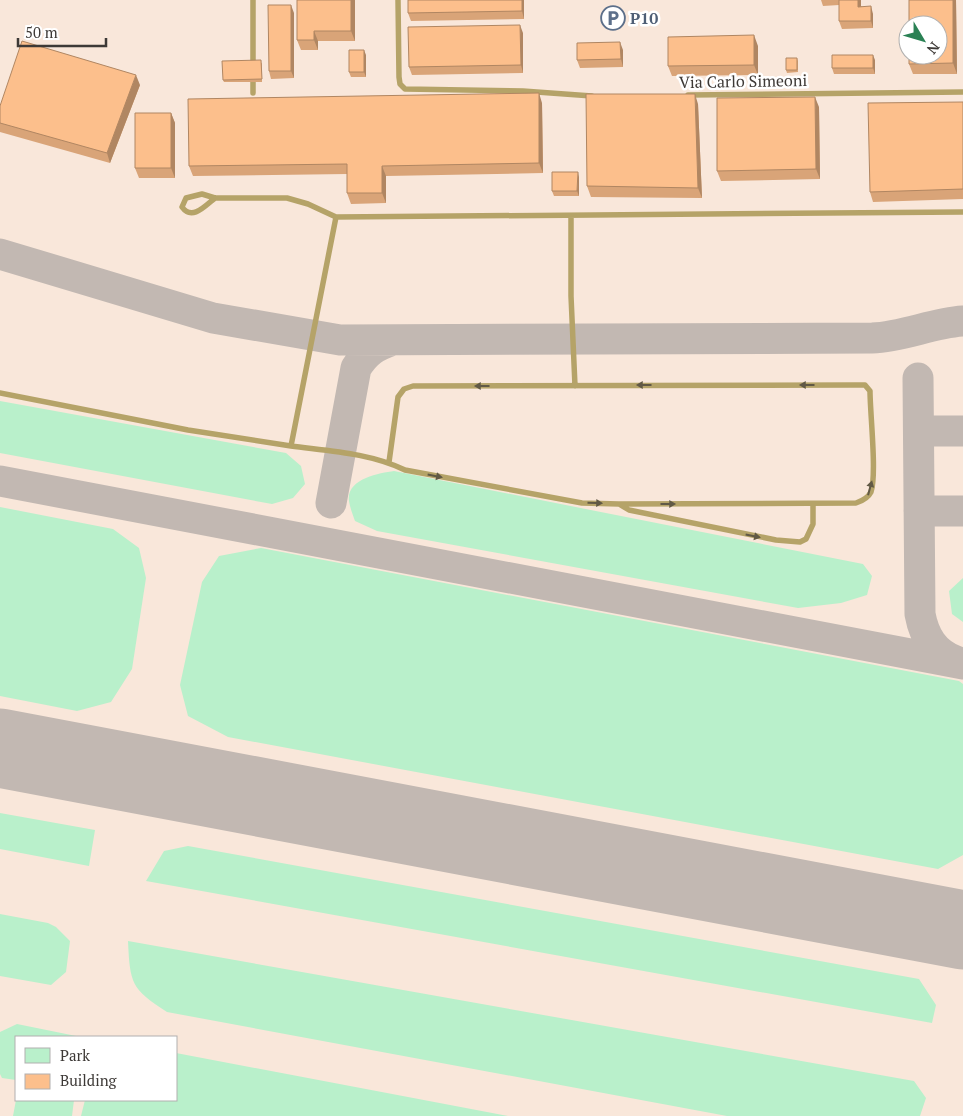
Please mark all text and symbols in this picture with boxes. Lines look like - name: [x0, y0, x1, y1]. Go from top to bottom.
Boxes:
- parking icon: P10: [600, 5, 626, 31]
- place label: P10: [630, 7, 658, 29]
- scale bar: [18, 15, 105, 47]
- north arrow: [898, 15, 948, 65]
- text: 50 m: [25, 22, 58, 42]
- text: N: [923, 38, 944, 59]
- street label: Via Carlo Simeoni: [679, 69, 807, 93]
- one-way arrow: [636, 381, 652, 389]
- one-way arrow: [799, 381, 815, 389]
- one-way arrow: [474, 382, 490, 390]
- one-way arrow: [428, 472, 444, 480]
- one-way arrow: [867, 480, 875, 495]
- one-way arrow: [588, 499, 604, 507]
- one-way arrow: [660, 500, 676, 508]
- one-way arrow: [746, 532, 762, 540]
- legend: [15, 1036, 178, 1101]
- text: Park: [60, 1045, 90, 1065]
- text: Building: [60, 1070, 118, 1090]

